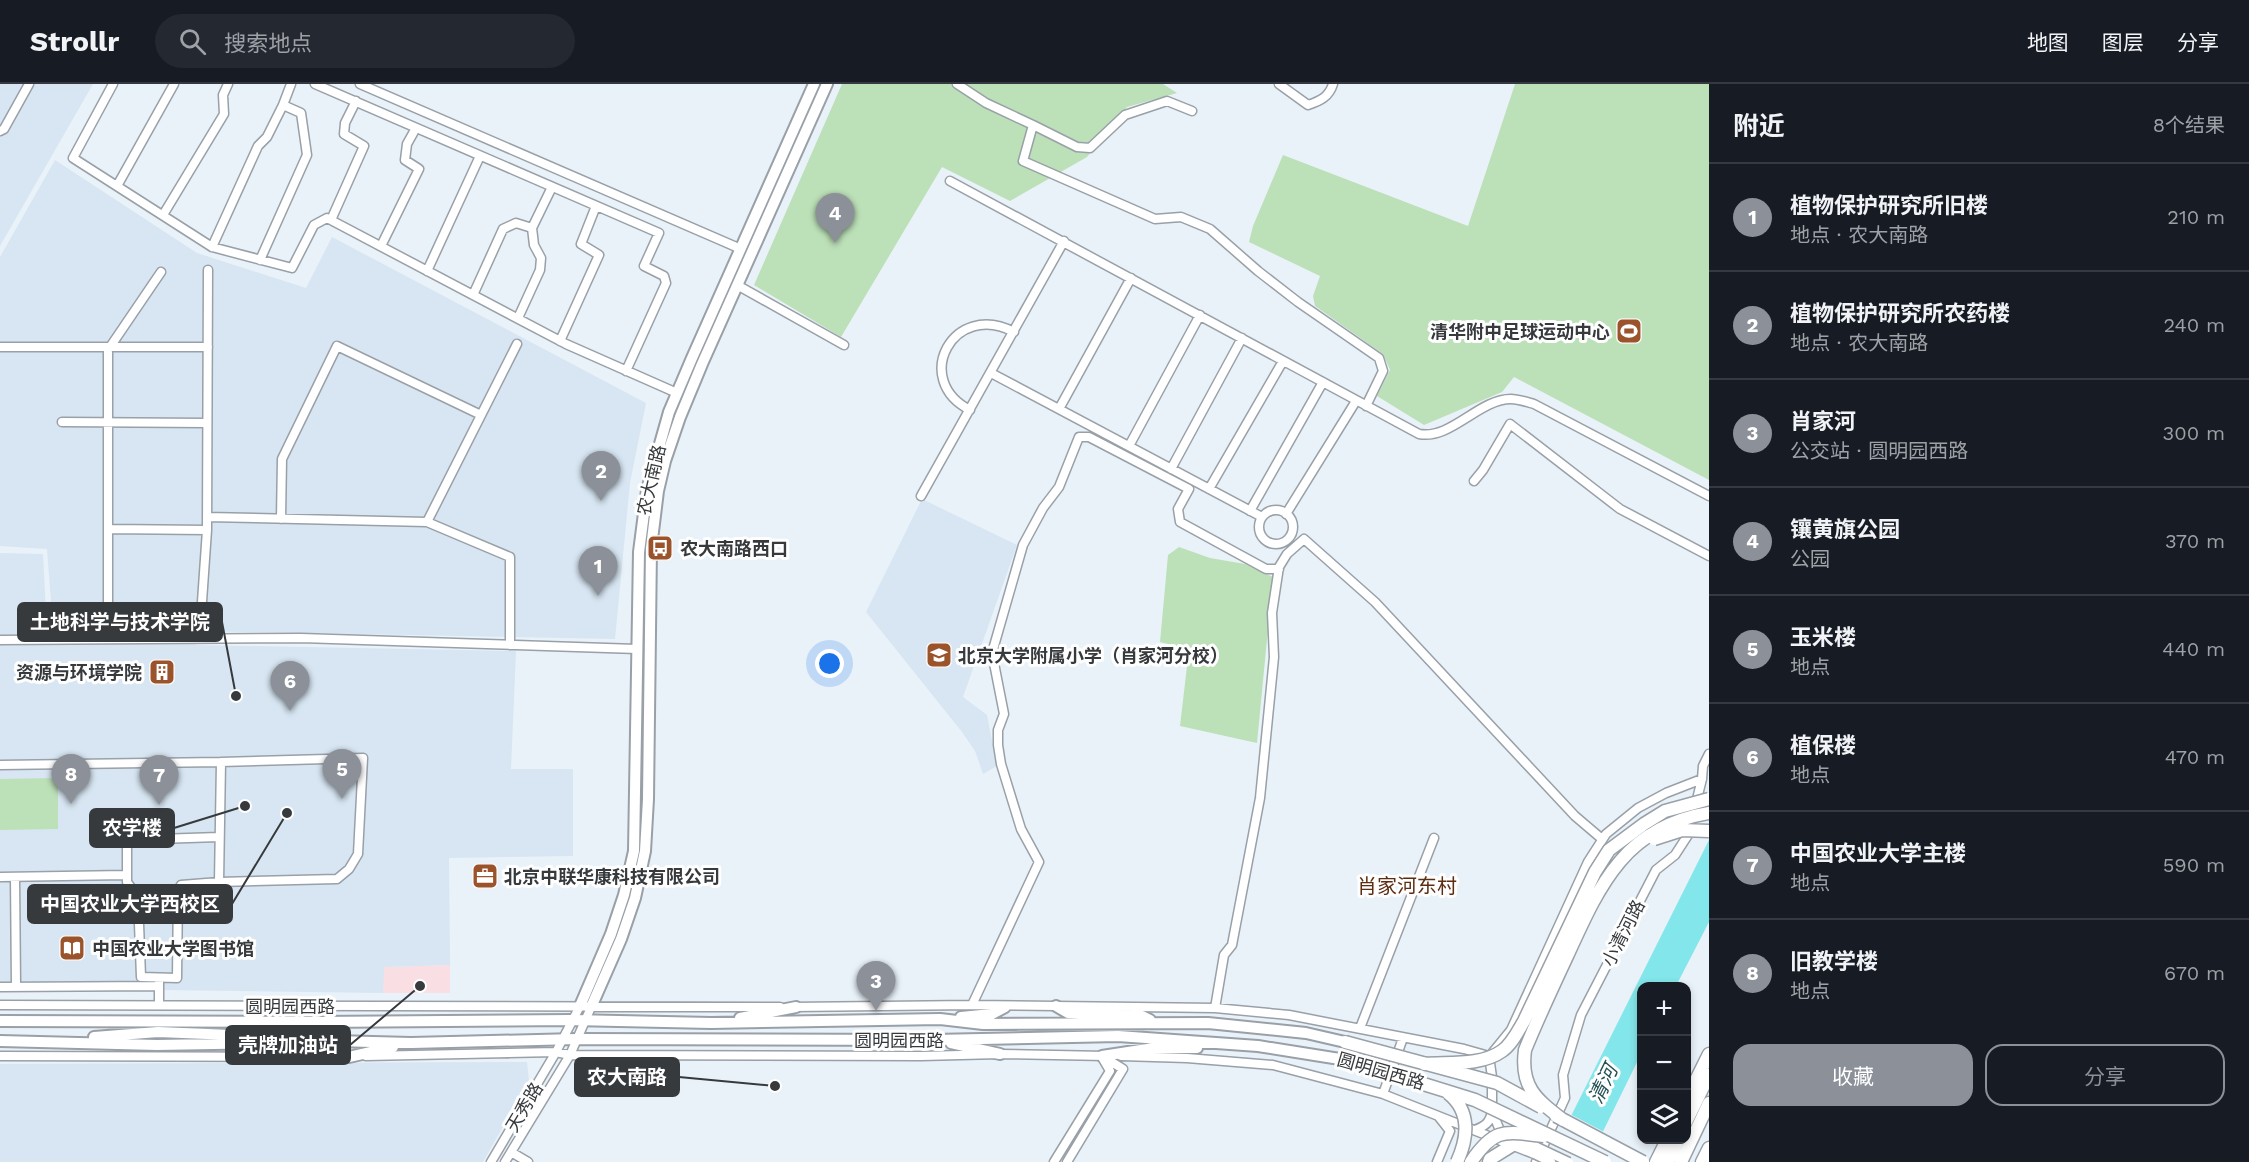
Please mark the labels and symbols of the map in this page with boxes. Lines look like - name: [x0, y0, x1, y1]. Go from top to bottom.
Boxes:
- pin: 4: [816, 194, 854, 243]
- sports icon: 清华附中足球运动中心: [1614, 316, 1644, 346]
- place label: 清华附中足球运动中心: [1430, 321, 1610, 342]
- street label: 农大南路: [633, 443, 669, 517]
- pin: 2: [582, 452, 620, 501]
- bus stop icon: 农大南路西口: [645, 533, 675, 563]
- place label: 农大南路西口: [680, 538, 788, 559]
- pin: 1: [578, 546, 618, 596]
- callout: 土地科学与技术学院: [18, 603, 222, 641]
- text: 土地科学与技术学院: [30, 610, 210, 634]
- school or university icon: 北京大学附属小学（肖家河分校）: [924, 640, 954, 670]
- place label: 北京大学附属小学（肖家河分校）: [958, 645, 1228, 666]
- your location: [815, 649, 844, 678]
- building icon: 资源与环境学院: [147, 657, 177, 687]
- place label: 资源与环境学院: [16, 662, 142, 683]
- pin: 6: [270, 662, 310, 711]
- pin: 5: [322, 750, 362, 799]
- pin: 8: [52, 754, 90, 804]
- pin: 7: [140, 756, 178, 805]
- callout: 农学楼: [90, 809, 174, 847]
- text: 农学楼: [102, 816, 162, 840]
- office icon: 北京中联华康科技有限公司: [470, 861, 500, 891]
- place label: 北京中联华康科技有限公司: [504, 866, 720, 887]
- district label: 肖家河东村: [1357, 874, 1457, 898]
- callout: 中国农业大学西校区: [28, 885, 232, 923]
- text: 中国农业大学西校区: [40, 892, 220, 916]
- street label: 小清河路: [1597, 896, 1649, 970]
- library icon: 中国农业大学图书馆: [57, 933, 87, 963]
- place label: 中国农业大学图书馆: [92, 938, 254, 959]
- pin: 3: [856, 962, 896, 1011]
- street label: 圆明园西路: [245, 996, 335, 1017]
- callout: 壳牌加油站: [226, 1026, 350, 1064]
- street label: 圆明园西路: [854, 1030, 944, 1051]
- text: 壳牌加油站: [238, 1033, 338, 1057]
- street label: 圆明园西路: [1335, 1049, 1427, 1093]
- water label: 清河: [1583, 1057, 1624, 1107]
- callout: 农大南路: [575, 1058, 679, 1096]
- text: 农大南路: [587, 1065, 667, 1089]
- street label: 天秀路: [501, 1078, 547, 1136]

